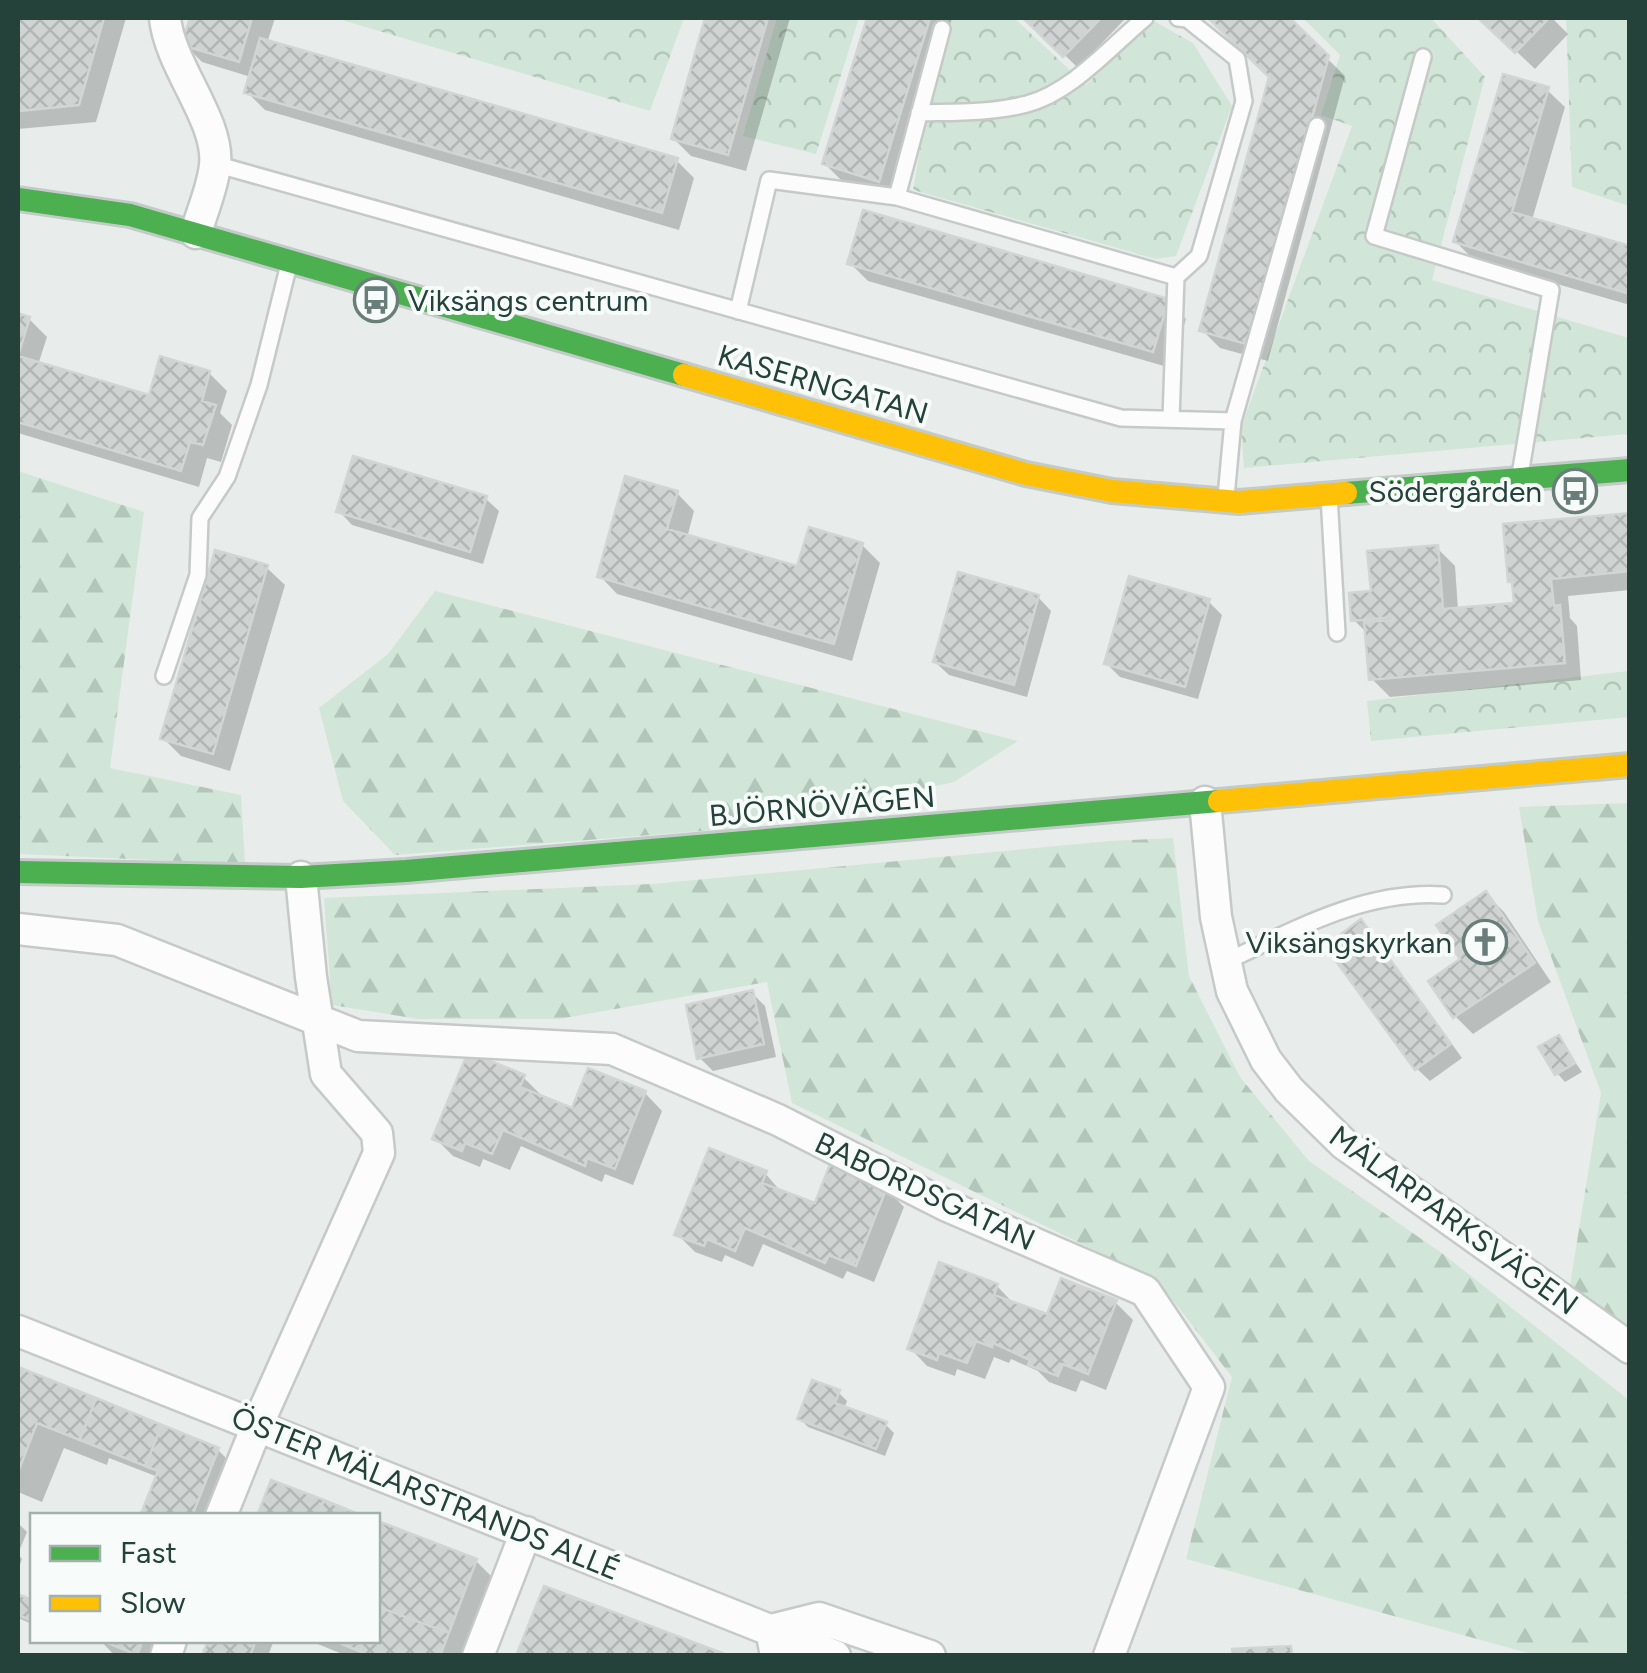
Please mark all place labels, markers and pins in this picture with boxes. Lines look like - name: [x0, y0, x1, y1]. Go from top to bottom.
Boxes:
- bus stop icon: Viksängs centrum: [353, 277, 399, 323]
- place label: Viksängs centrum: [408, 282, 648, 319]
- bus stop icon: Södergården: [1552, 468, 1598, 514]
- place label: Södergården: [1368, 473, 1542, 510]
- church icon: Viksängskyrkan: [1462, 919, 1508, 965]
- place label: Viksängskyrkan: [1245, 924, 1452, 961]

